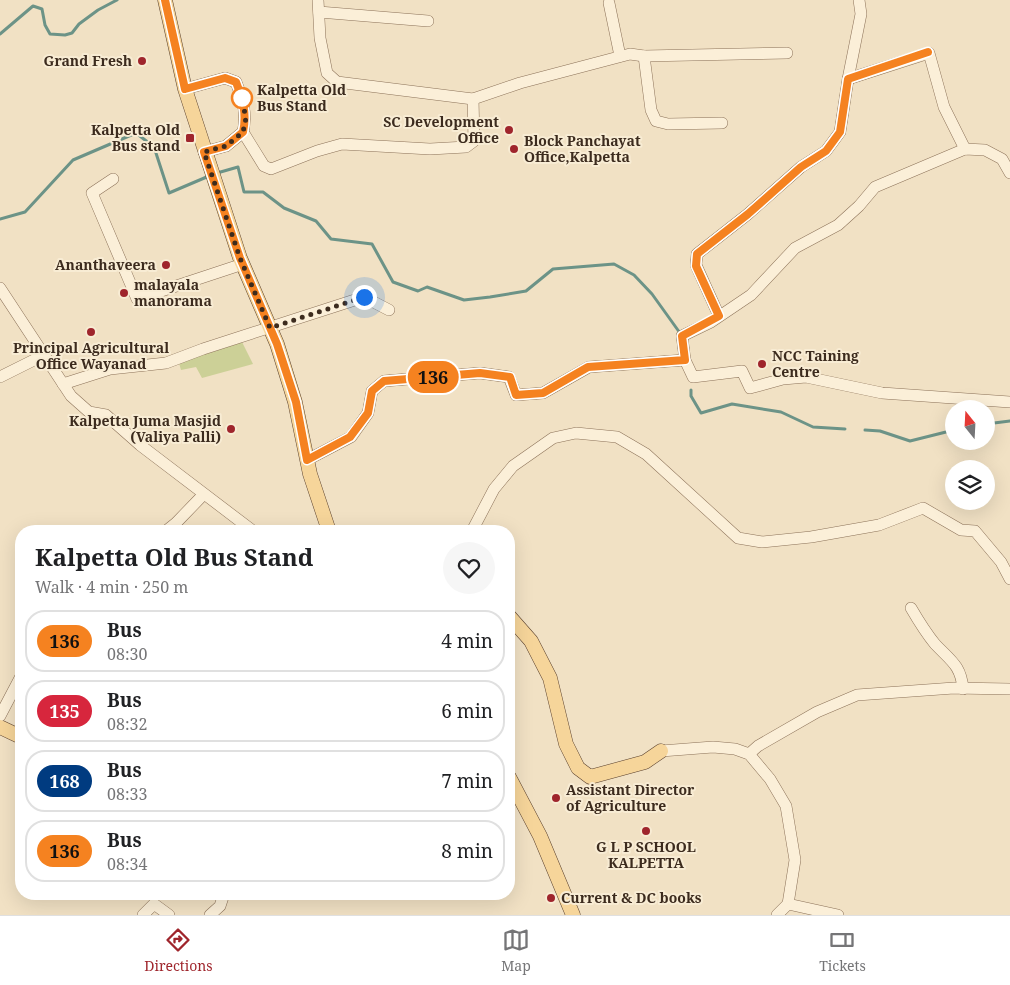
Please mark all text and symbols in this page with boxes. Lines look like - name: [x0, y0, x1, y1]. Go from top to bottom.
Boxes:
- place label: Grand Fresh: [44, 51, 132, 70]
- marker: Grand Fresh: [136, 55, 148, 67]
- place label: Kalpetta Old Bus Stand: [257, 80, 346, 115]
- marker: Kalpetta Old Bus Stand: [231, 87, 253, 109]
- place label: SC Development Office: [383, 112, 499, 147]
- place label: Kalpetta Old Bus stand: [91, 120, 180, 155]
- marker: SC Development Office: [503, 124, 515, 136]
- place label: Block Panchayat Office,Kalpetta: [524, 131, 641, 166]
- marker: Kalpetta Old Bus stand: [184, 132, 196, 144]
- marker: Block Panchayat Office,Kalpetta: [508, 143, 520, 155]
- place label: Ananthaveera: [55, 255, 156, 274]
- marker: Ananthaveera: [160, 259, 172, 271]
- place label: malayala manorama: [134, 275, 212, 310]
- your location: [352, 285, 377, 310]
- marker: malayala manorama: [118, 287, 130, 299]
- marker: Principal Agricultural Office Wayanad: [85, 326, 97, 338]
- place label: Principal Agricultural Office Wayanad: [13, 338, 169, 373]
- place label: NCC Taining Centre: [772, 346, 859, 381]
- marker: NCC Taining Centre: [756, 358, 768, 370]
- line badge: 136: [404, 361, 462, 393]
- text: 136: [418, 365, 448, 389]
- north arrow: [945, 400, 995, 450]
- map controls: [945, 400, 995, 510]
- place label: Kalpetta Juma Masjid (Valiya Palli): [69, 411, 221, 446]
- marker: Kalpetta Juma Masjid (Valiya Palli): [225, 423, 237, 435]
- button: layers: [945, 460, 995, 510]
- text: Kalpetta Old Bus Stand: [35, 540, 313, 573]
- button: heart: [443, 542, 495, 594]
- text: Walk · 4 min · 250 m: [35, 576, 188, 598]
- text: Bus: [107, 617, 142, 643]
- text: 4 min: [441, 628, 493, 654]
- text: 136: [49, 629, 80, 653]
- text: 08:30: [107, 643, 147, 665]
- text: Bus: [107, 687, 142, 713]
- text: 6 min: [441, 698, 493, 724]
- text: 135: [49, 699, 80, 723]
- text: 08:32: [107, 713, 147, 735]
- text: Bus: [107, 757, 142, 783]
- text: 7 min: [441, 768, 493, 794]
- text: 168: [49, 769, 80, 793]
- place label: Assistant Director of Agriculture: [566, 780, 695, 815]
- text: 08:33: [107, 783, 147, 805]
- marker: Assistant Director of Agriculture: [550, 792, 562, 804]
- marker: G L P SCHOOL KALPETTA: [640, 825, 652, 837]
- text: Bus: [107, 827, 142, 853]
- place label: G L P SCHOOL KALPETTA: [596, 837, 696, 872]
- text: 8 min: [441, 838, 493, 864]
- text: 136: [49, 839, 80, 863]
- text: 08:34: [107, 853, 147, 875]
- place label: Current & DC books: [561, 888, 702, 907]
- marker: Current & DC books: [545, 892, 557, 904]
- tab: Directions: [144, 926, 213, 975]
- tab: Map: [501, 926, 531, 975]
- tab: Tickets: [819, 926, 866, 975]

